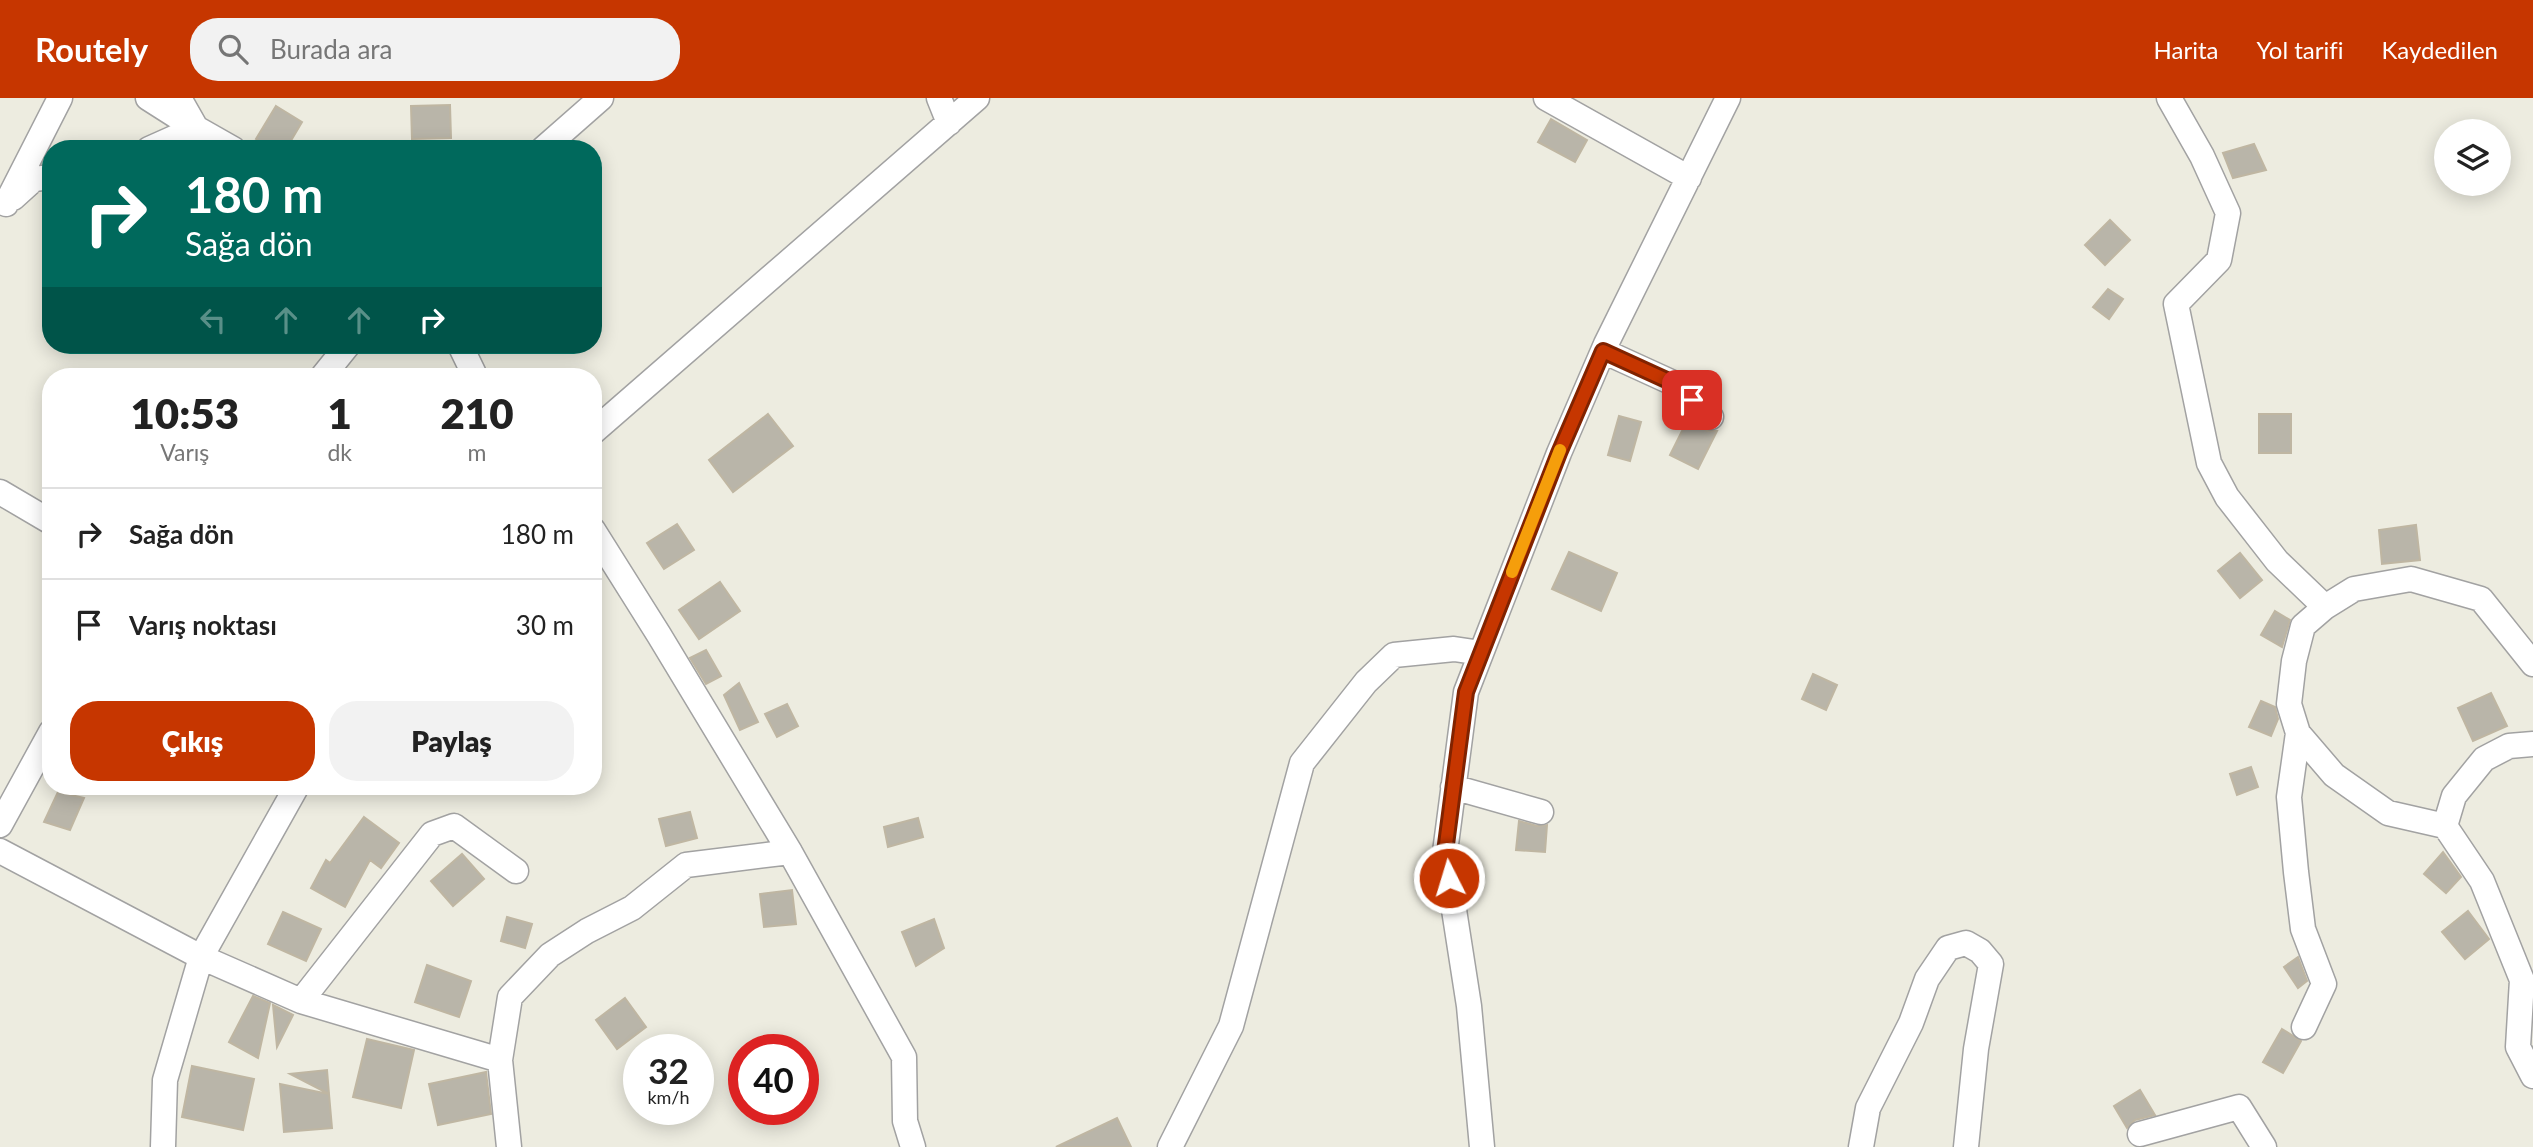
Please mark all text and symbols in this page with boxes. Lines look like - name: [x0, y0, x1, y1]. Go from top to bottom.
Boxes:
- search box: [190, 18, 680, 81]
- text: Routely: [35, 29, 148, 69]
- icon: search: [214, 30, 252, 68]
- text: Burada ara: [270, 33, 393, 65]
- text: Harita: [2154, 35, 2218, 64]
- text: Yol tarifi: [2256, 35, 2343, 64]
- text: Kaydedilen: [2381, 35, 2498, 64]
- map controls: [2434, 119, 2511, 196]
- button: layers: [2434, 119, 2511, 196]
- text: 180 m: [185, 165, 323, 223]
- icon: right: [70, 168, 161, 259]
- text: Sağa dön: [185, 224, 313, 263]
- icon: left: [194, 301, 232, 339]
- icon: ahead: [267, 301, 305, 339]
- icon: ahead: [340, 301, 378, 339]
- icon: right: [413, 301, 451, 339]
- pin: [1662, 370, 1722, 430]
- icon: arrive: [1673, 381, 1711, 419]
- text: 10:53: [130, 388, 239, 438]
- text: 1: [328, 388, 352, 438]
- text: 210: [440, 388, 514, 438]
- text: Varış: [160, 438, 209, 466]
- text: dk: [327, 438, 352, 466]
- text: m: [468, 438, 486, 466]
- icon: right: [70, 515, 108, 553]
- text: Sağa dön: [129, 518, 234, 550]
- text: 180 m: [501, 518, 574, 550]
- icon: arrive: [70, 606, 108, 644]
- text: Varış noktası: [129, 609, 277, 641]
- text: 30 m: [516, 609, 574, 641]
- button: Çıkış: [70, 701, 315, 781]
- button: Paylaş: [329, 701, 574, 781]
- position arrow: [1412, 841, 1486, 915]
- speed limit sign: 40: [728, 1034, 819, 1125]
- text: 32: [648, 1049, 689, 1091]
- text: km/h: [647, 1086, 690, 1108]

